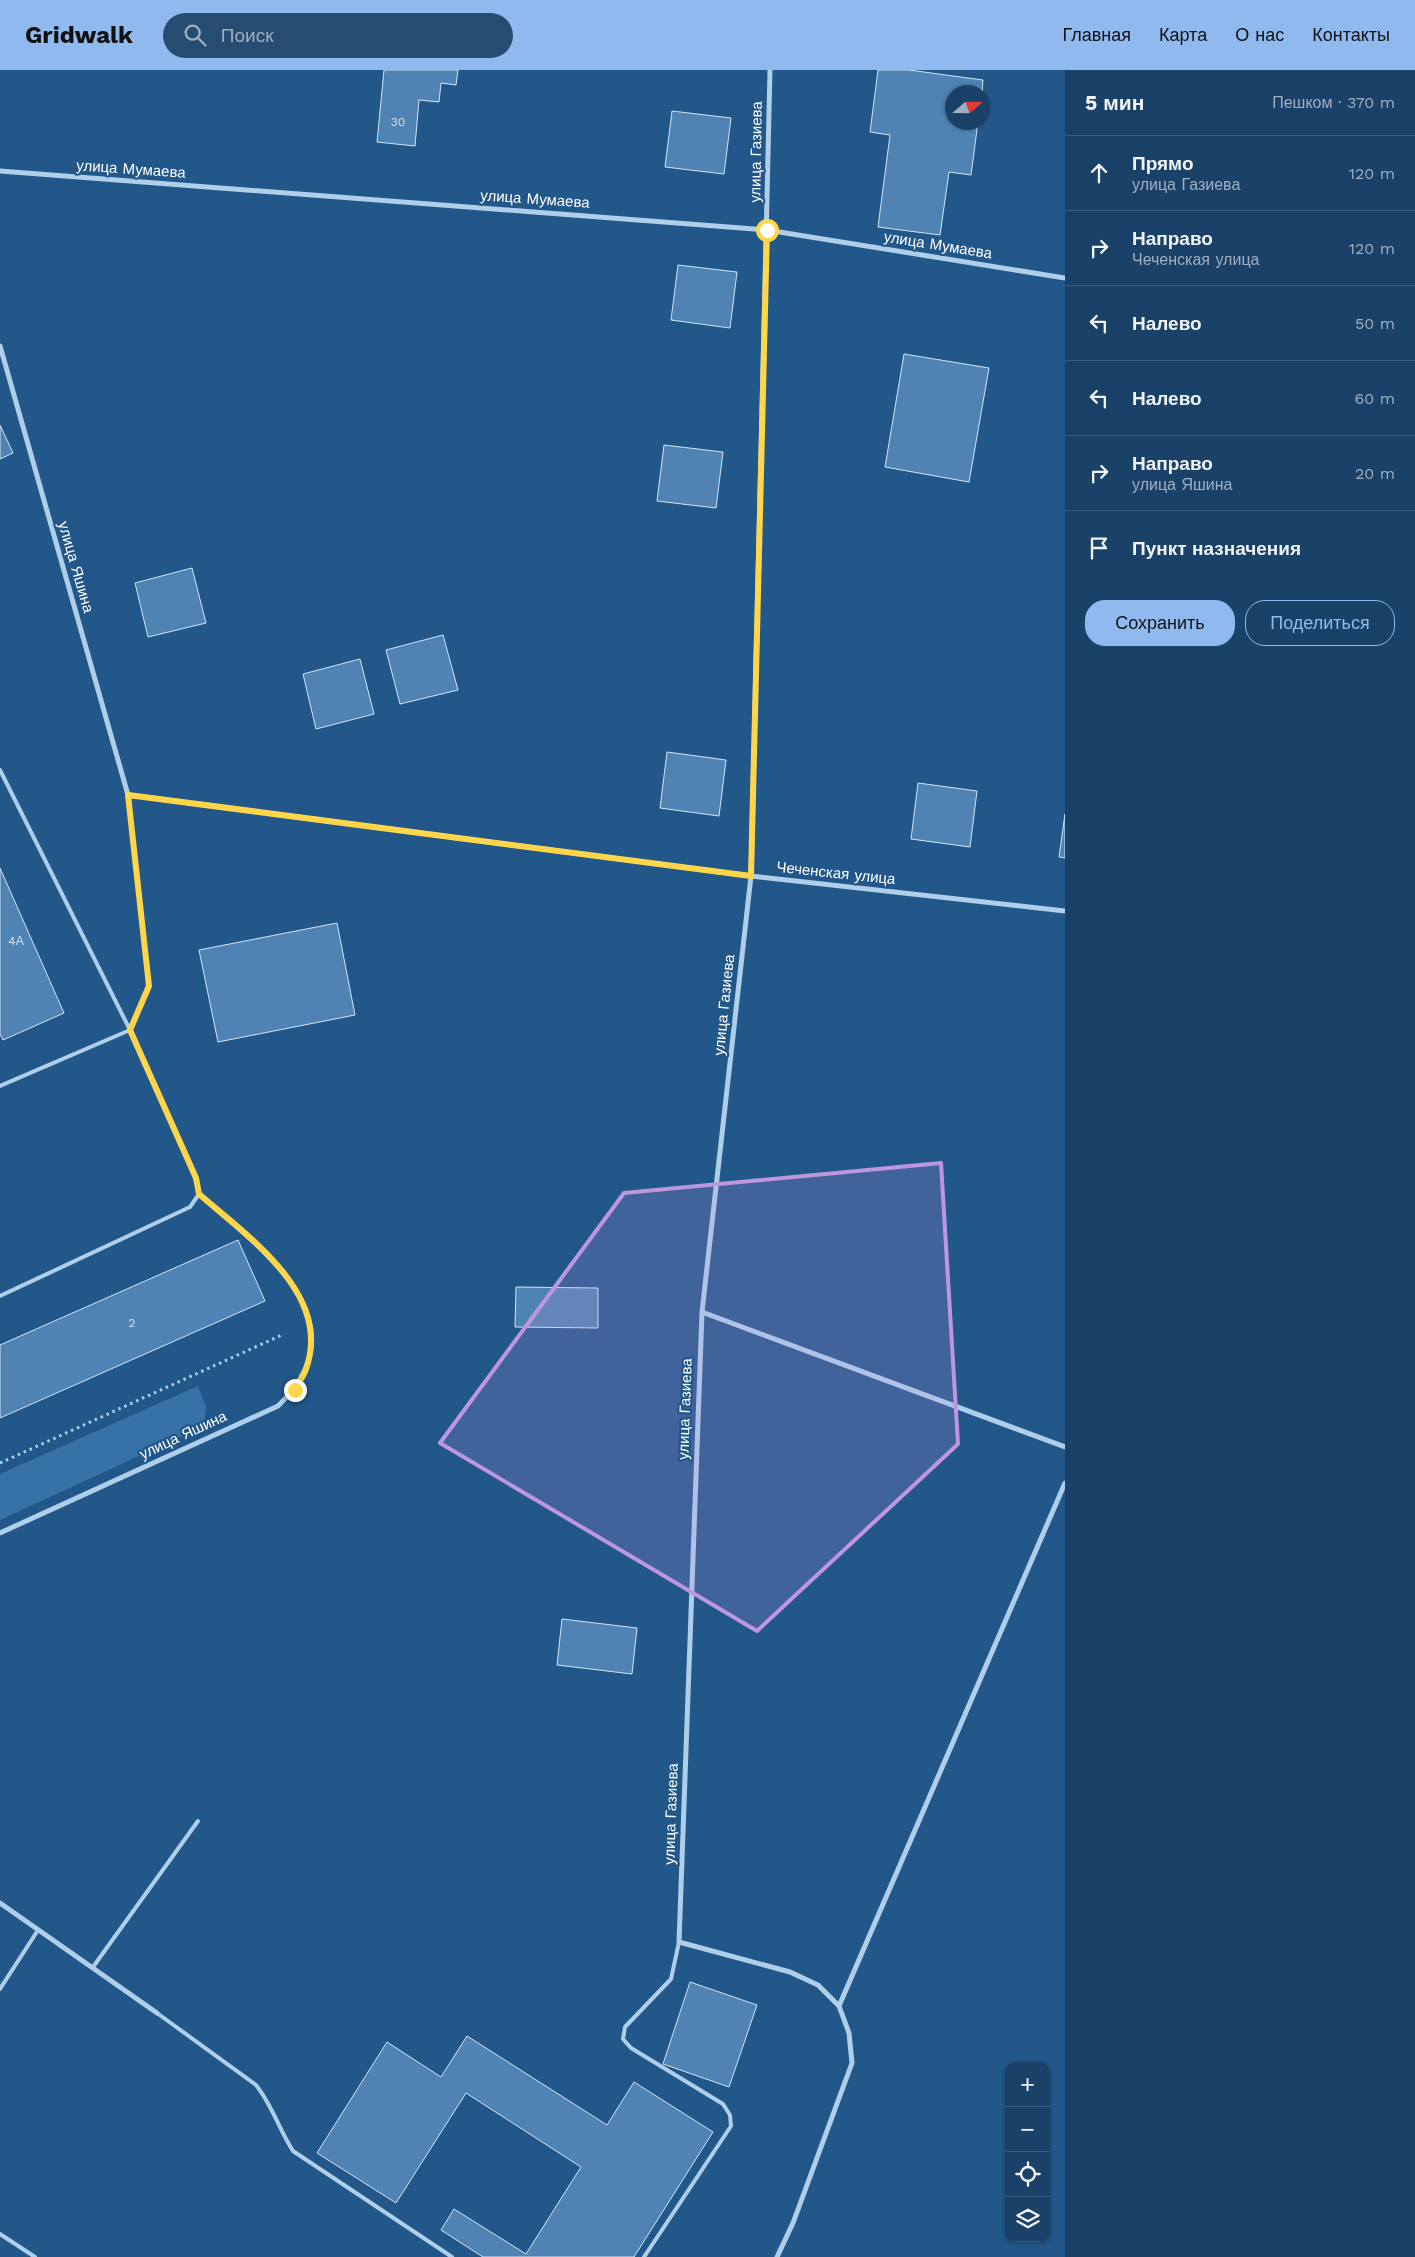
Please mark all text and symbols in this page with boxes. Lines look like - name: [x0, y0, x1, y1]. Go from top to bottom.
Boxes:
- search box: [163, 13, 513, 58]
- text: Gridwalk: [25, 21, 133, 49]
- icon: search: [181, 21, 209, 49]
- text: Поиск: [221, 24, 273, 47]
- text: Главная: [1062, 24, 1131, 45]
- text: Карта: [1159, 24, 1207, 45]
- text: О нас: [1235, 24, 1284, 45]
- text: Контакты: [1312, 24, 1390, 45]
- north arrow: [945, 85, 990, 130]
- text: 5 мин: [1085, 90, 1144, 115]
- text: Пешком · 370 m: [1272, 93, 1395, 112]
- street label: улица Газиева: [746, 100, 766, 203]
- house number: 30: [391, 115, 405, 129]
- text: Прямо: [1132, 152, 1194, 175]
- street label: улица Мумаева: [76, 156, 187, 182]
- icon: ahead: [1085, 159, 1113, 187]
- text: 120 m: [1349, 164, 1395, 183]
- text: улица Газиева: [1132, 175, 1240, 194]
- street label: улица Мумаева: [480, 186, 591, 212]
- route start: [756, 219, 779, 242]
- text: Направо: [1132, 227, 1213, 250]
- street label: улица Мумаева: [883, 228, 994, 263]
- icon: right: [1085, 234, 1113, 262]
- text: 120 m: [1349, 239, 1395, 258]
- text: Чеченская улица: [1132, 250, 1259, 269]
- icon: left: [1085, 309, 1113, 337]
- text: Налево: [1132, 312, 1202, 335]
- text: 50 m: [1355, 314, 1395, 333]
- icon: left: [1085, 384, 1113, 412]
- text: Налево: [1132, 387, 1202, 410]
- text: 60 m: [1355, 389, 1395, 408]
- text: Направо: [1132, 452, 1213, 475]
- icon: right: [1085, 459, 1113, 487]
- text: 20 m: [1355, 464, 1395, 483]
- text: улица Яшина: [1132, 475, 1233, 494]
- street label: улица Яшина: [54, 519, 98, 615]
- icon: arrive: [1085, 534, 1113, 562]
- text: Пункт назначения: [1132, 537, 1301, 560]
- button: Сохранить: [1085, 600, 1235, 646]
- button: Поделиться: [1245, 600, 1395, 646]
- street label: Чеченская улица: [776, 858, 897, 888]
- house number: 4А: [8, 934, 24, 948]
- street label: улица Газиева: [710, 953, 738, 1056]
- house number: 2: [129, 1316, 136, 1330]
- street label: улица Газиева: [674, 1357, 696, 1460]
- route end: [284, 1379, 307, 1402]
- street label: улица Яшина: [136, 1407, 230, 1463]
- street label: улица Газиева: [660, 1762, 682, 1865]
- map controls: [1005, 2062, 1050, 2242]
- button: +: [1005, 2062, 1050, 2107]
- button: −: [1005, 2107, 1050, 2152]
- button: locate: [1005, 2152, 1050, 2197]
- button: layers: [1005, 2197, 1050, 2242]

